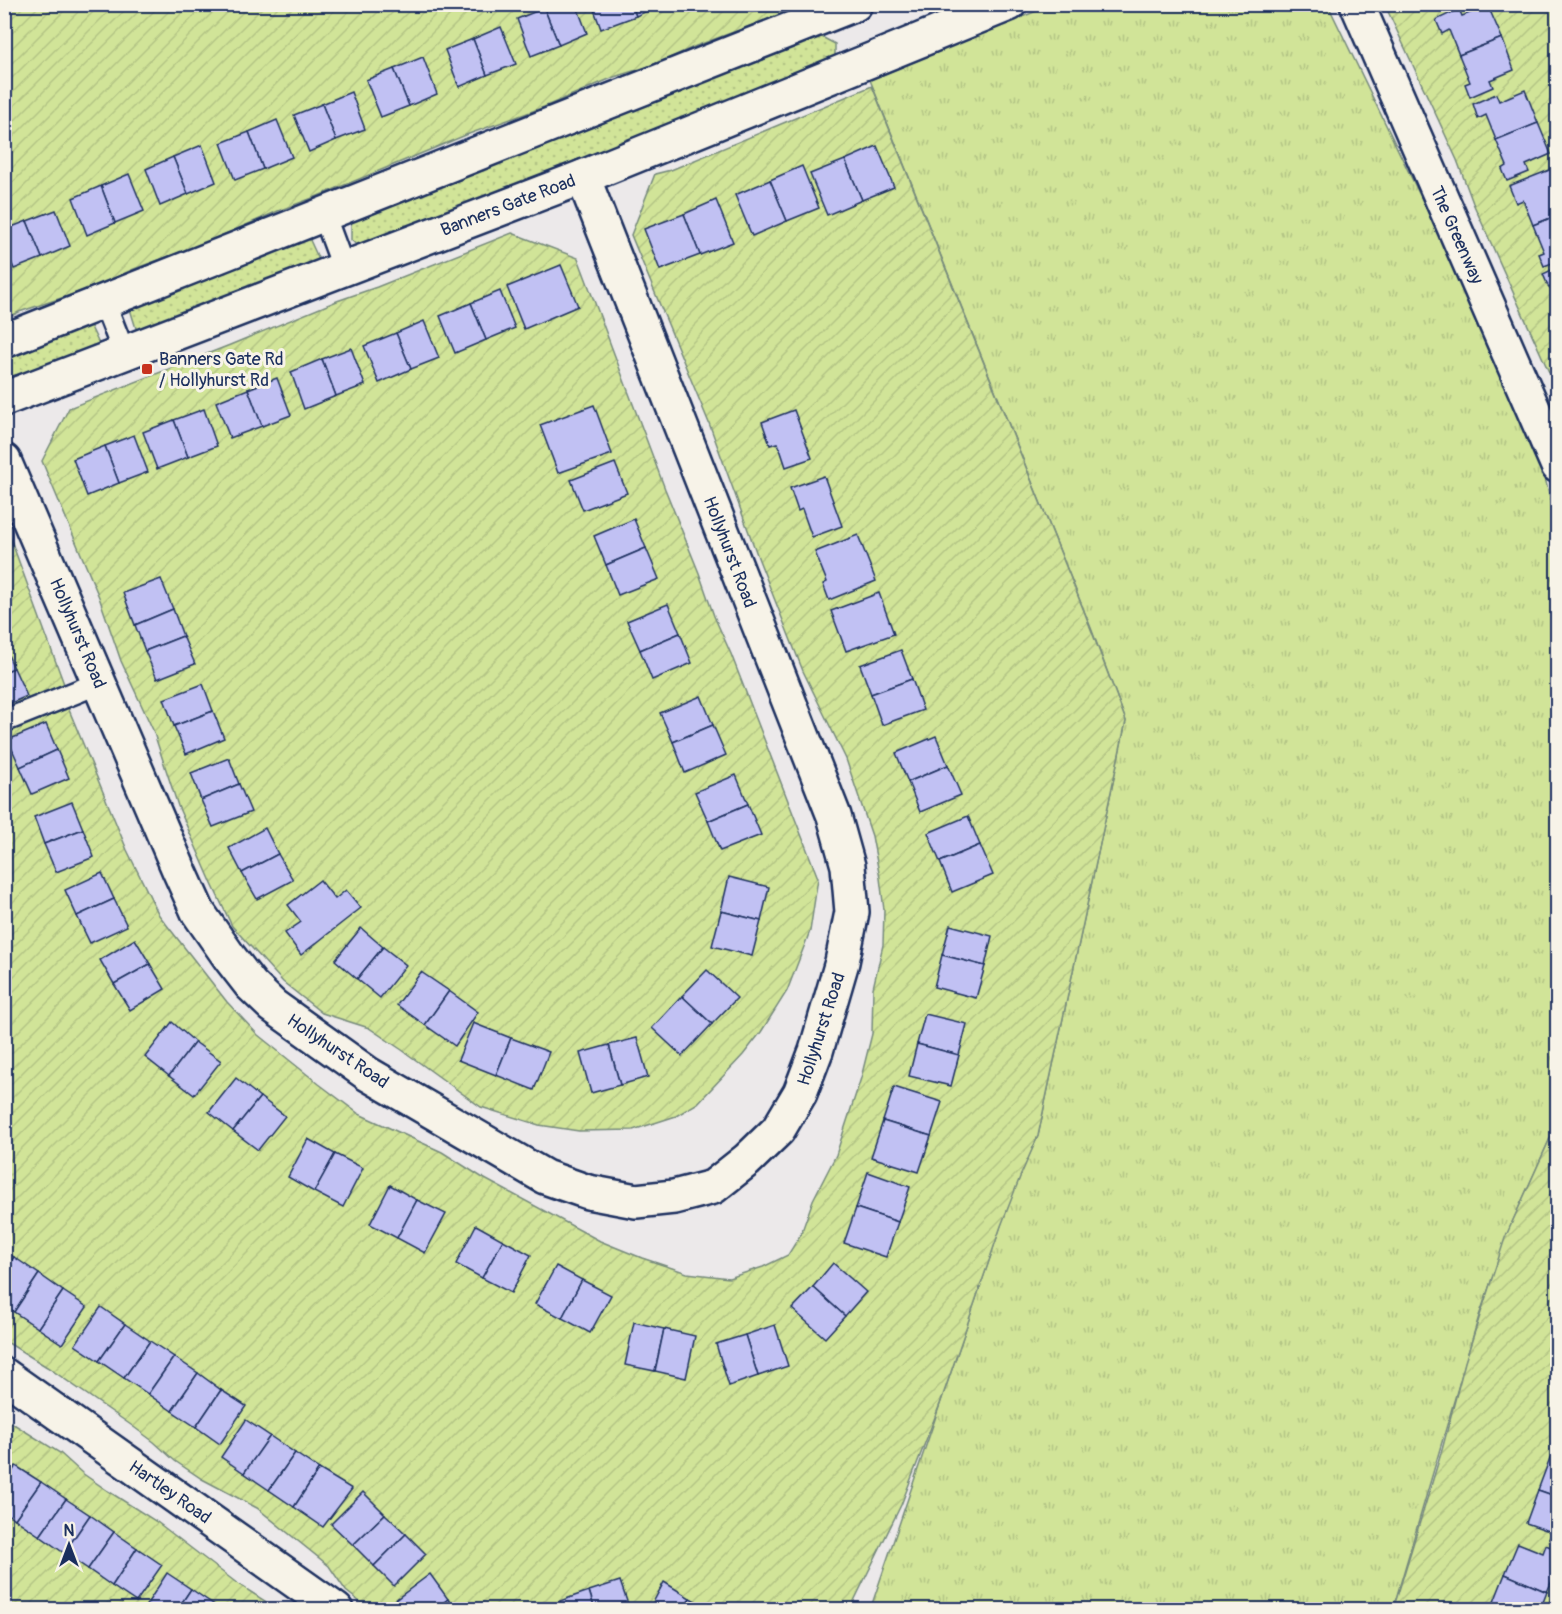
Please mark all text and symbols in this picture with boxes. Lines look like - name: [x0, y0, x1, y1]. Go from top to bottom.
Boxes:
- street label: Banners Gate Road: [437, 169, 579, 242]
- street label: The Greenway: [1425, 183, 1489, 288]
- place label: Banners Gate Rd / Hollyhurst Rd: [159, 348, 284, 392]
- marker: Banners Gate Rd / Hollyhurst Rd: [140, 362, 154, 376]
- street label: Hollyhurst Road: [698, 493, 761, 611]
- street label: Hollyhurst Road: [44, 575, 111, 692]
- street label: Hollyhurst Road: [792, 970, 851, 1089]
- street label: Hollyhurst Road: [282, 1009, 393, 1094]
- street label: Hartley Road: [124, 1456, 215, 1529]
- north arrow: [39, 1515, 99, 1575]
- text: N: [64, 1521, 75, 1541]

